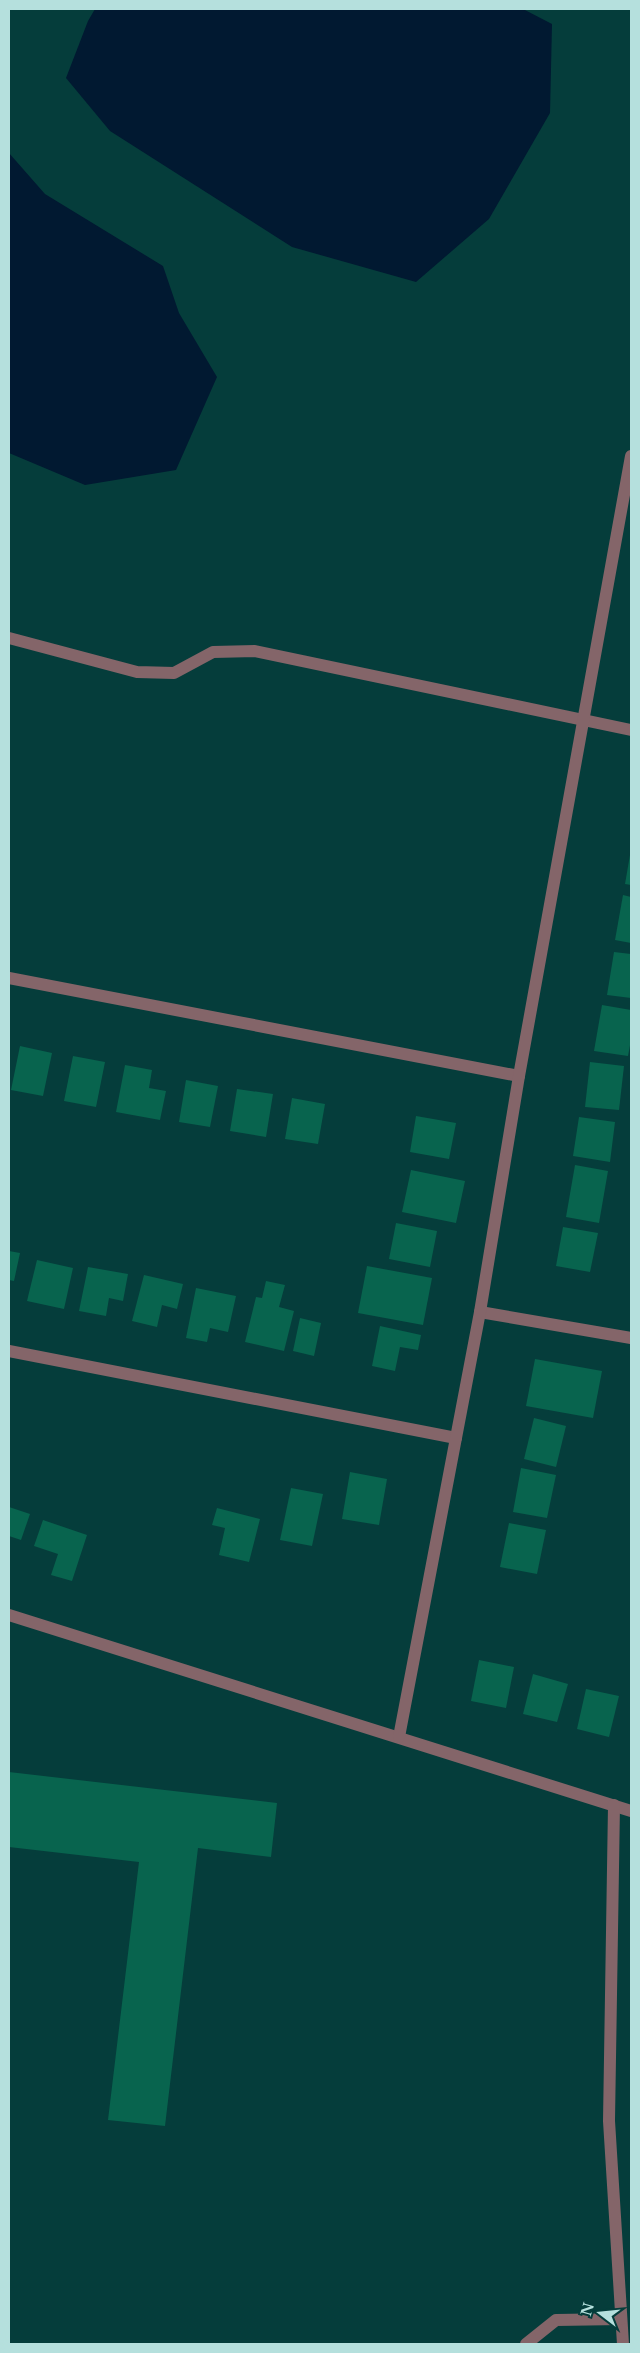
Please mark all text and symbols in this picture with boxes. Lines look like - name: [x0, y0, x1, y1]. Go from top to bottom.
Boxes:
- north arrow: [575, 2288, 625, 2338]
- text: N: [577, 2301, 598, 2318]

